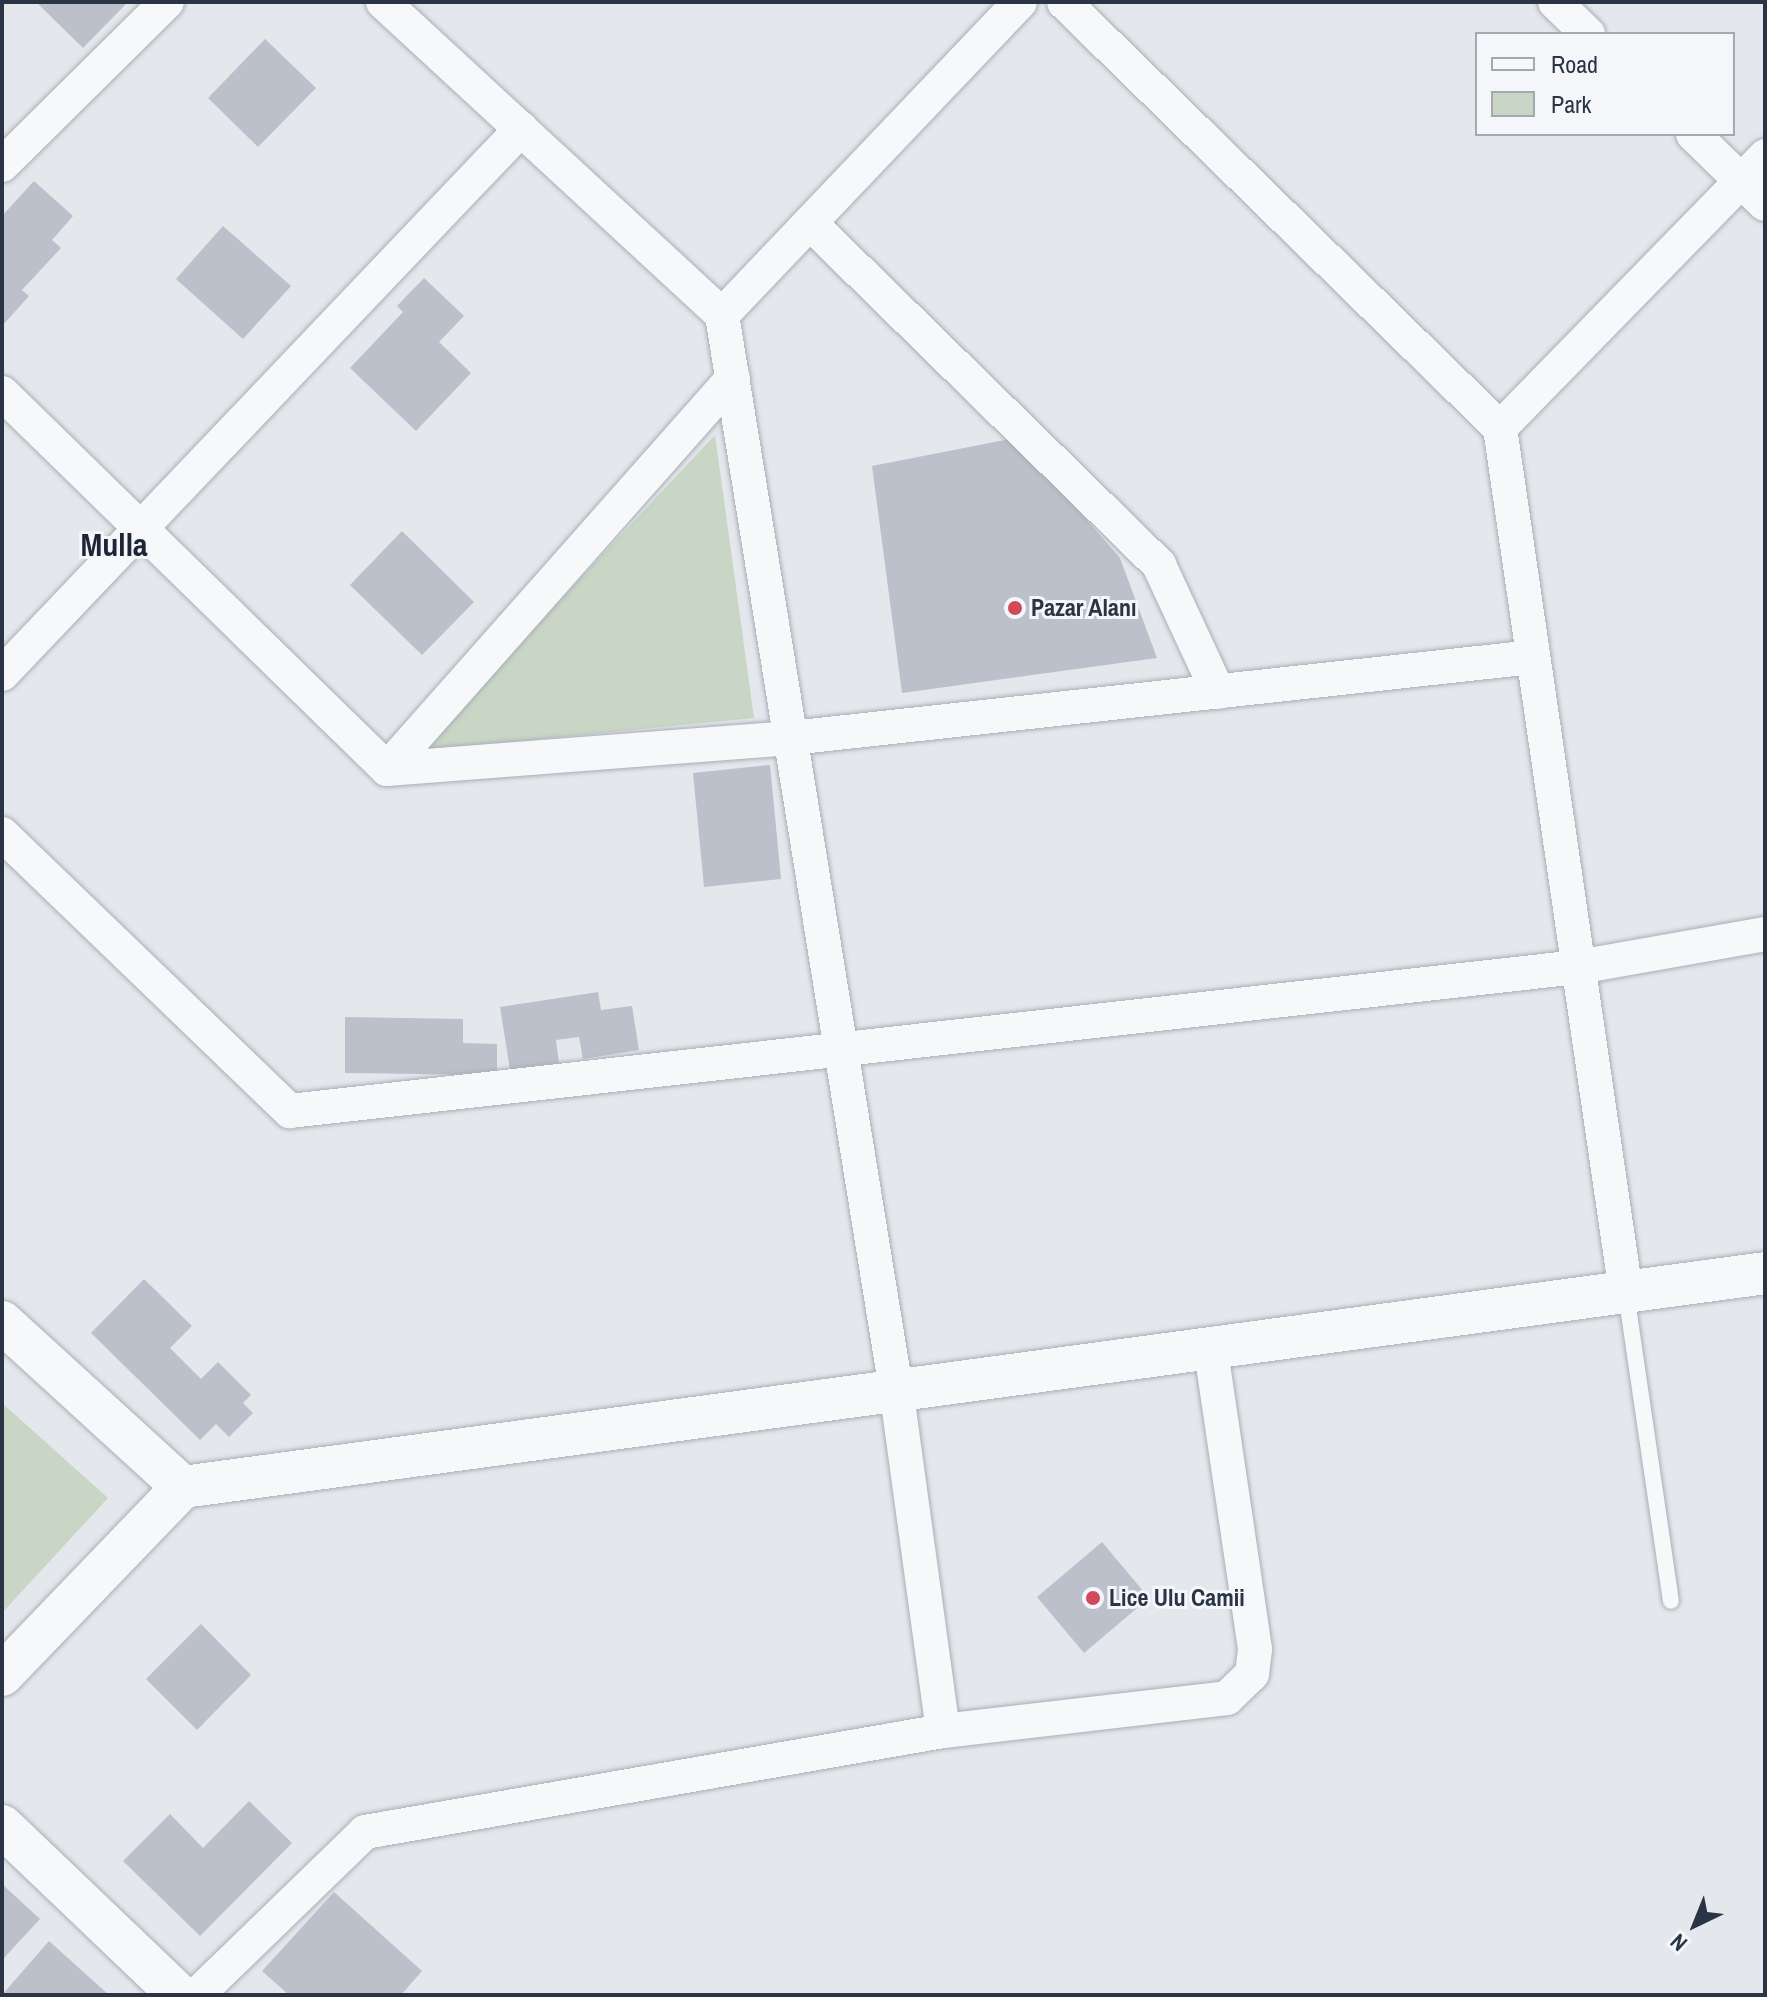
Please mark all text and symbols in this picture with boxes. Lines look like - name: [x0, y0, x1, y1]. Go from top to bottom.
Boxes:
- legend: [1475, 32, 1735, 136]
- text: Road: [1551, 48, 1598, 80]
- text: Park: [1551, 88, 1591, 120]
- district label: Mulla: [80, 526, 148, 564]
- place label: Pazar Alanı: [1031, 594, 1137, 622]
- marker: Pazar Alanı: [1006, 599, 1024, 617]
- place label: Lice Ulu Camii: [1109, 1584, 1245, 1612]
- marker: Lice Ulu Camii: [1084, 1589, 1102, 1607]
- north arrow: [1655, 1885, 1735, 1965]
- text: N: [1664, 1927, 1694, 1958]

